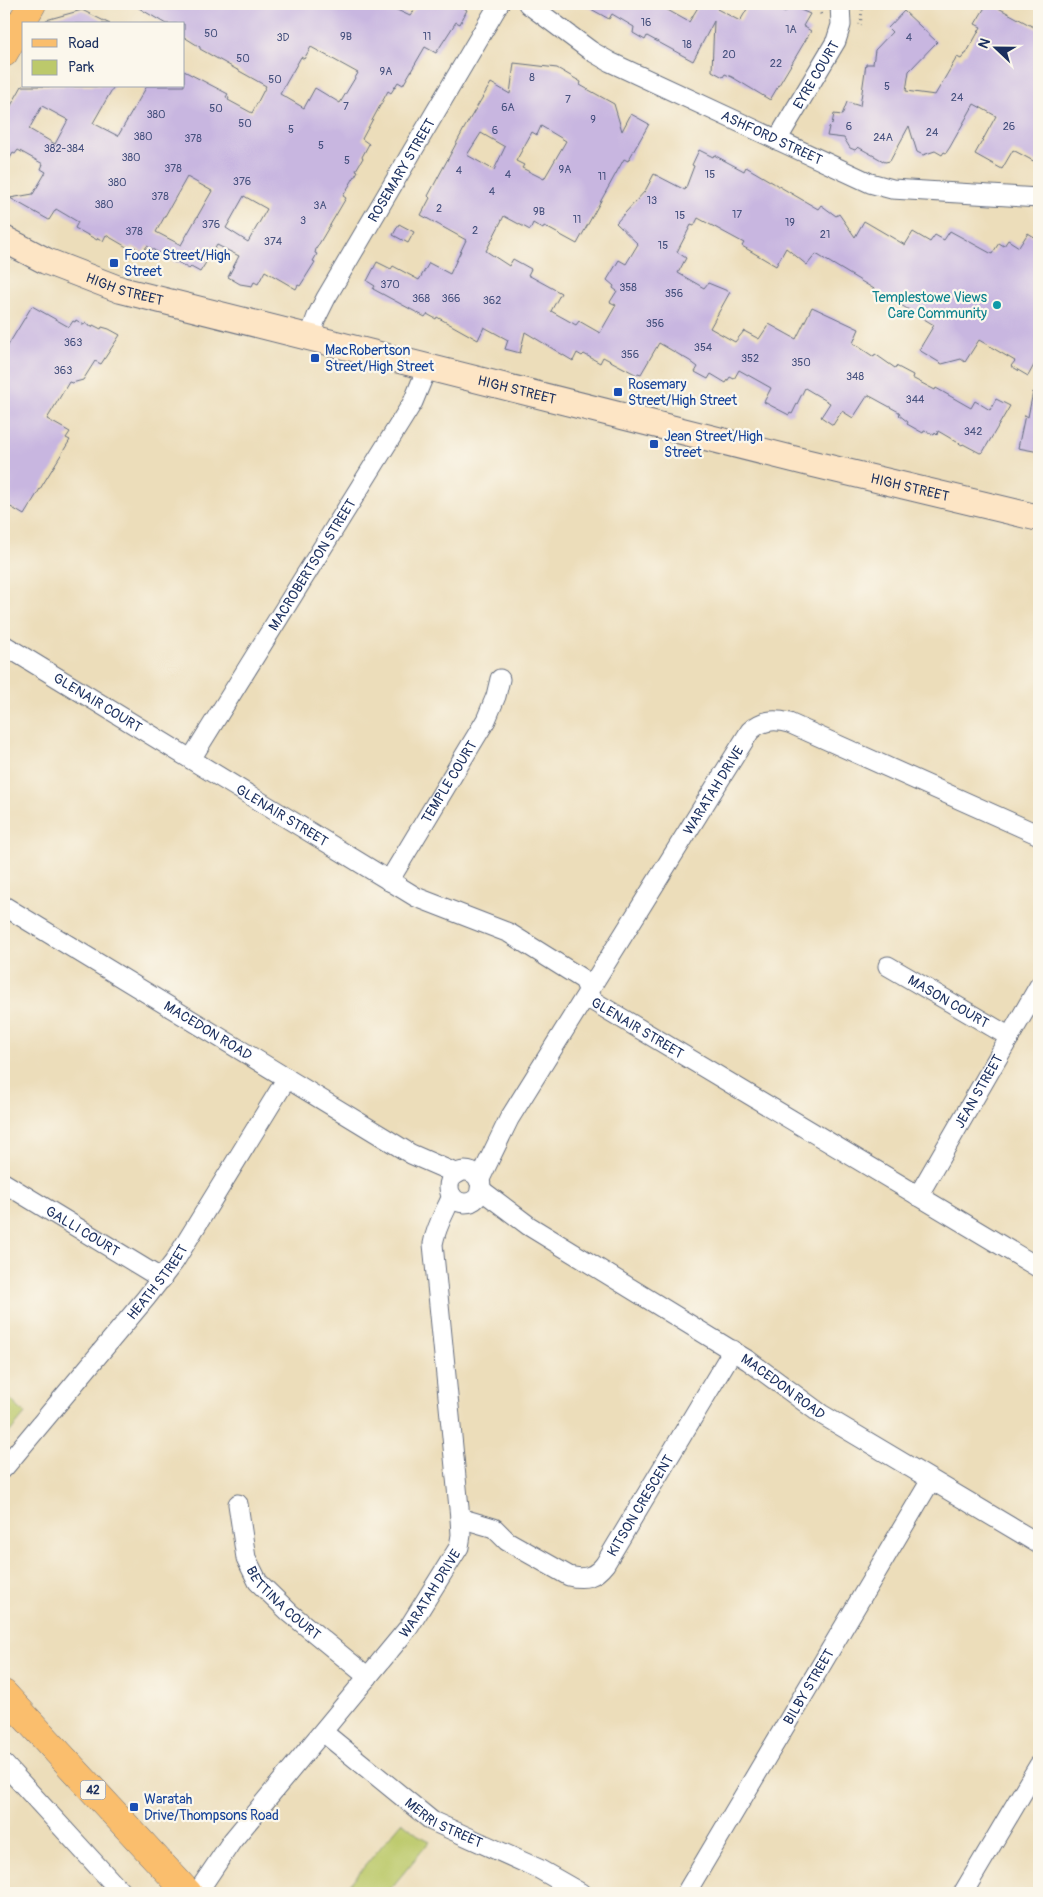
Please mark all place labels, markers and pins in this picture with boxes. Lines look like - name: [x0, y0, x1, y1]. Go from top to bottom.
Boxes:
- place label: Foote Street/High Street: [124, 247, 230, 280]
- marker: Foote Street/High Street: [108, 257, 120, 269]
- place label: Templestowe Views Care Community: [872, 289, 988, 322]
- marker: Templestowe Views Care Community: [991, 299, 1003, 311]
- place label: MacRobertson Street/High Street: [325, 342, 434, 375]
- marker: MacRobertson Street/High Street: [309, 352, 321, 364]
- place label: Rosemary Street/High Street: [628, 376, 737, 409]
- marker: Rosemary Street/High Street: [612, 386, 624, 398]
- place label: Jean Street/High Street: [664, 428, 763, 461]
- marker: Jean Street/High Street: [648, 438, 660, 450]
- place label: Waratah Drive/Thompsons Road: [144, 1791, 279, 1824]
- marker: Waratah Drive/Thompsons Road: [128, 1801, 140, 1813]

